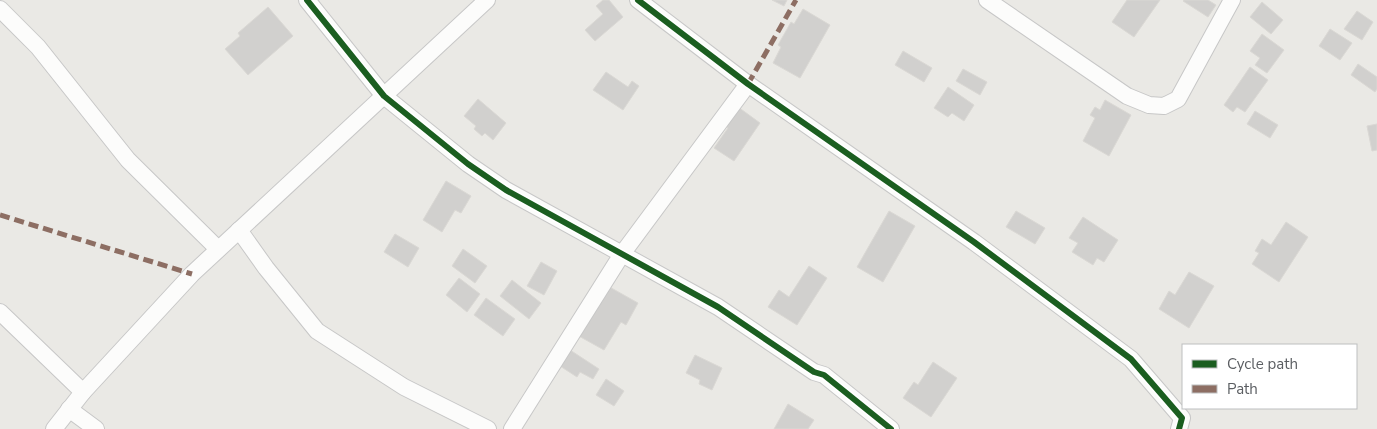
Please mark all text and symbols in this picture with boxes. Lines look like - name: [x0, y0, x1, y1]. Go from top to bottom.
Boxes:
- legend: [1182, 344, 1357, 409]
- text: Cycle path: [1227, 354, 1298, 374]
- text: Path: [1227, 379, 1258, 399]

